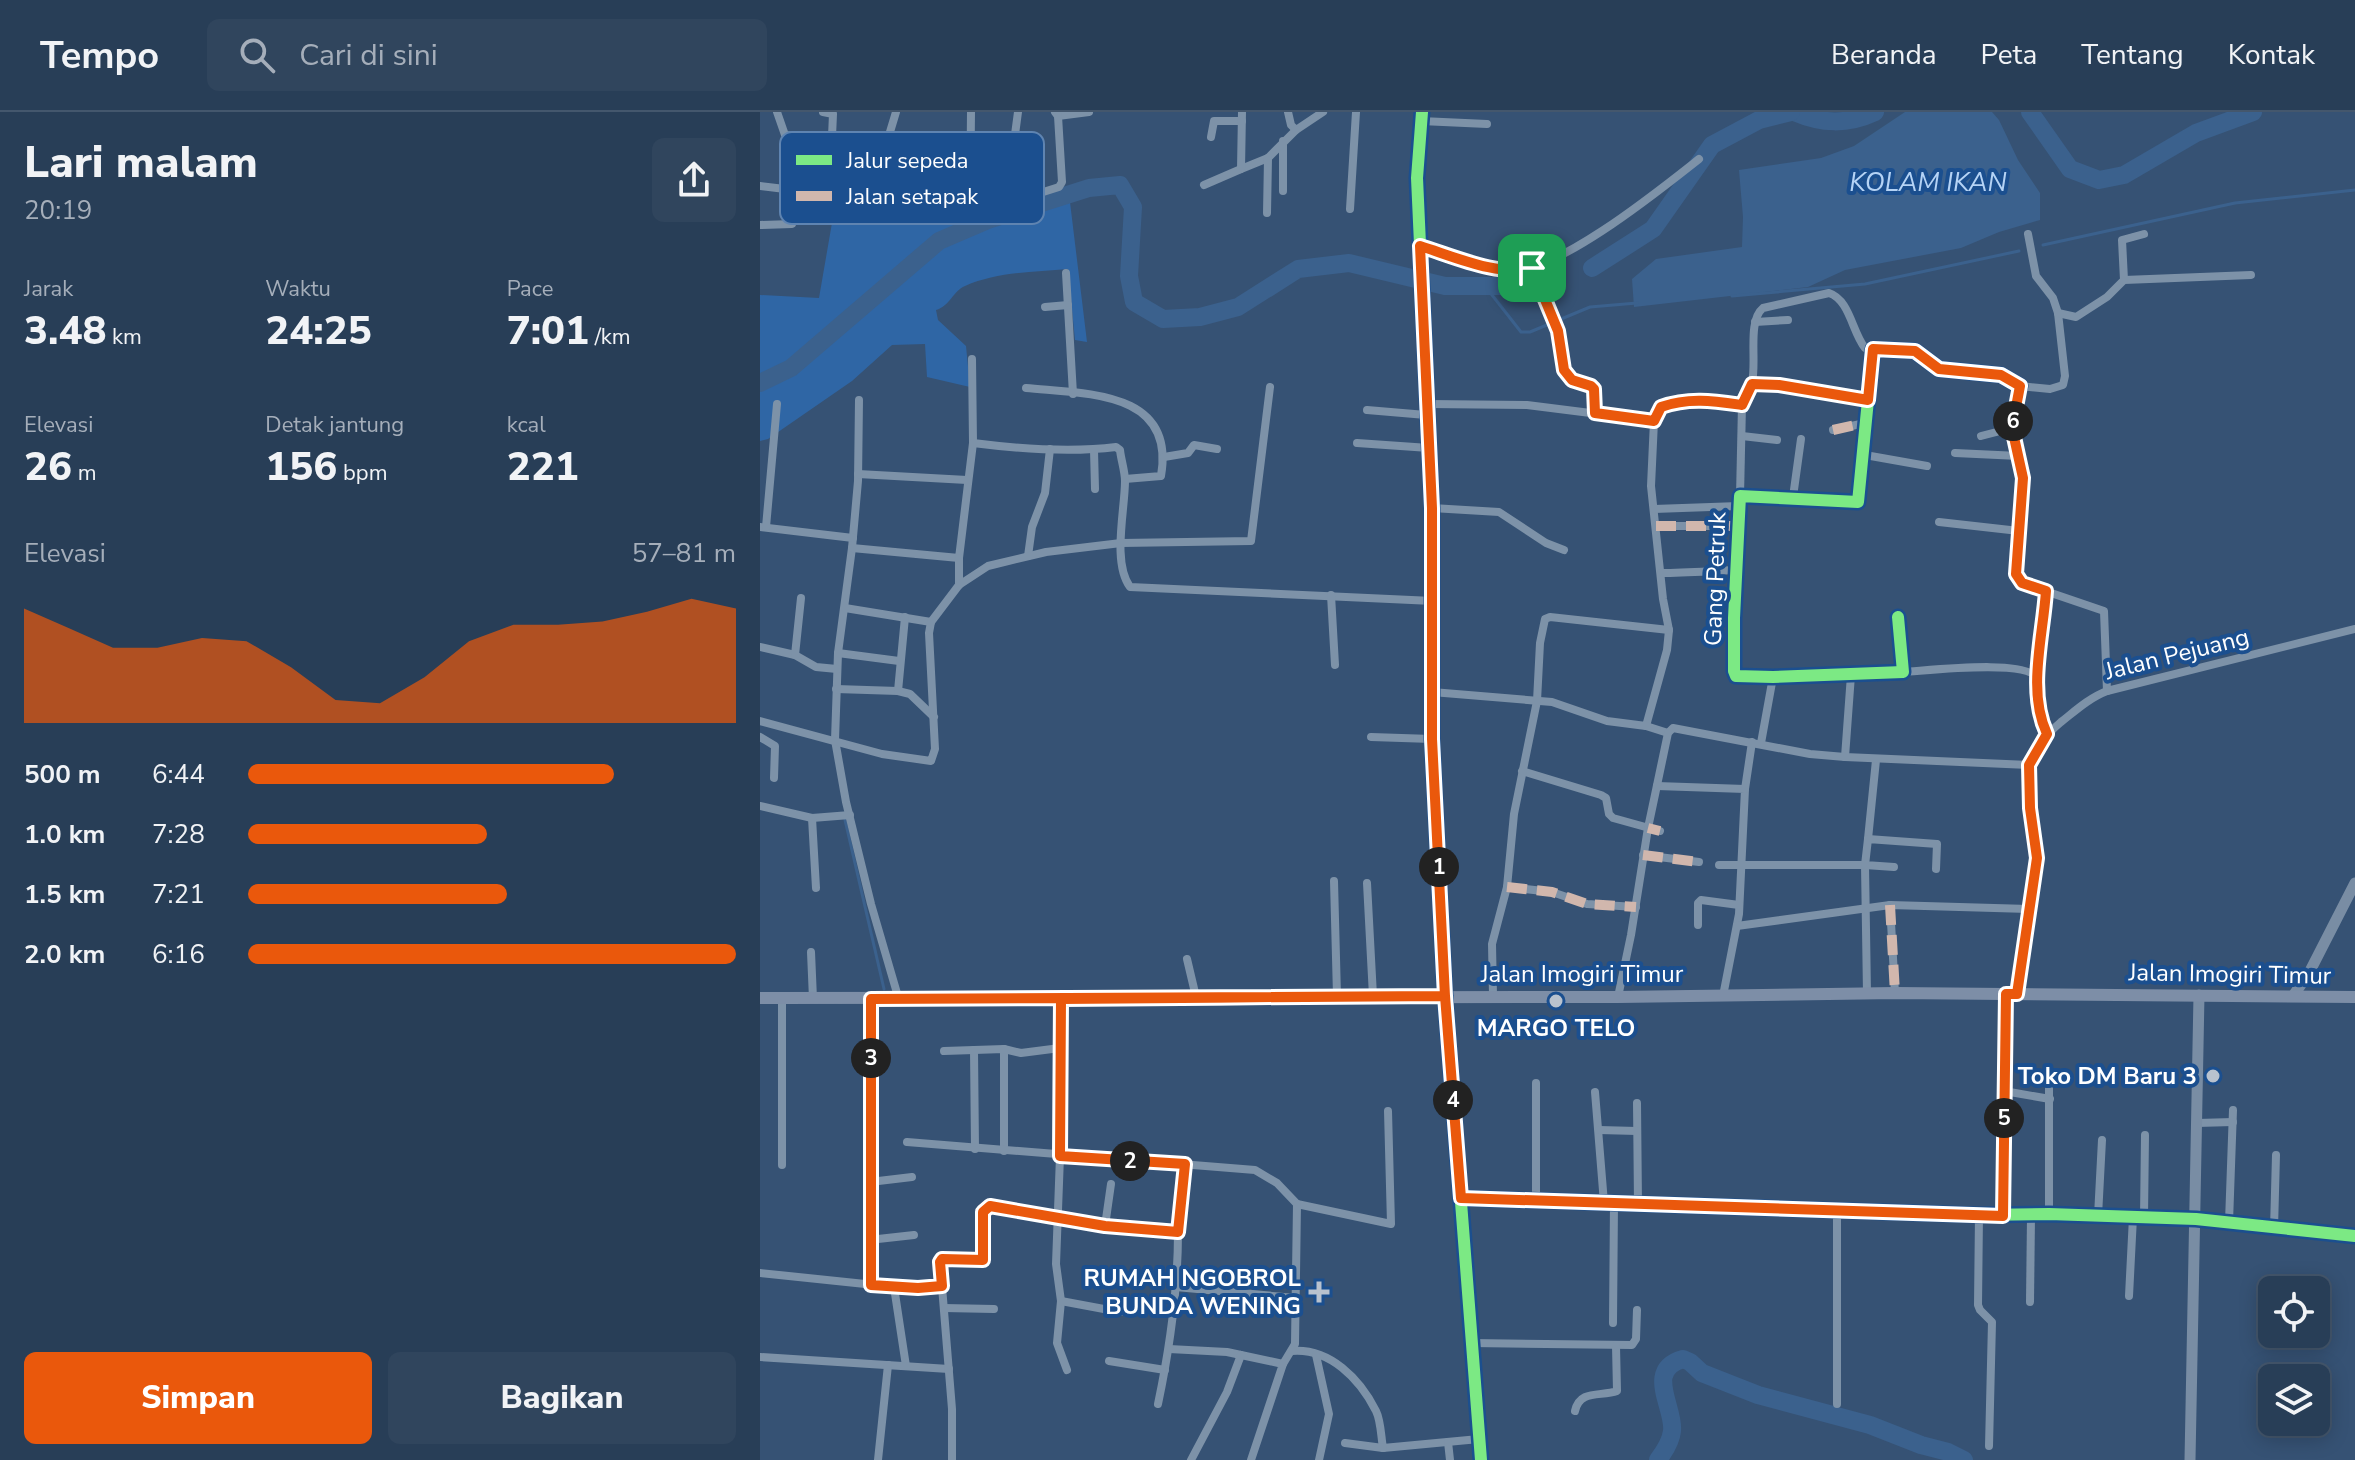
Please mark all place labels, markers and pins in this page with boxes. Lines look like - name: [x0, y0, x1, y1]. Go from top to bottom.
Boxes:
- pin: [1498, 234, 1566, 302]
- pin: 6: [1993, 401, 2033, 441]
- pin: 1: [1419, 847, 1459, 887]
- marker: MARGO TELO: [1547, 992, 1565, 1010]
- place label: MARGO TELO: [1477, 1012, 1635, 1044]
- pin: 3: [851, 1038, 891, 1078]
- place label: Toko DM Baru 3: [2018, 1060, 2197, 1092]
- marker: Toko DM Baru 3: [2204, 1067, 2222, 1085]
- pin: 4: [1433, 1080, 1473, 1120]
- pin: 5: [1984, 1098, 2024, 1138]
- pin: 2: [1110, 1141, 1150, 1181]
- place label: RUMAH NGOBROL BUNDA WENING: [1083, 1262, 1302, 1322]
- marker: RUMAH NGOBROL BUNDA WENING: [1308, 1281, 1330, 1303]

